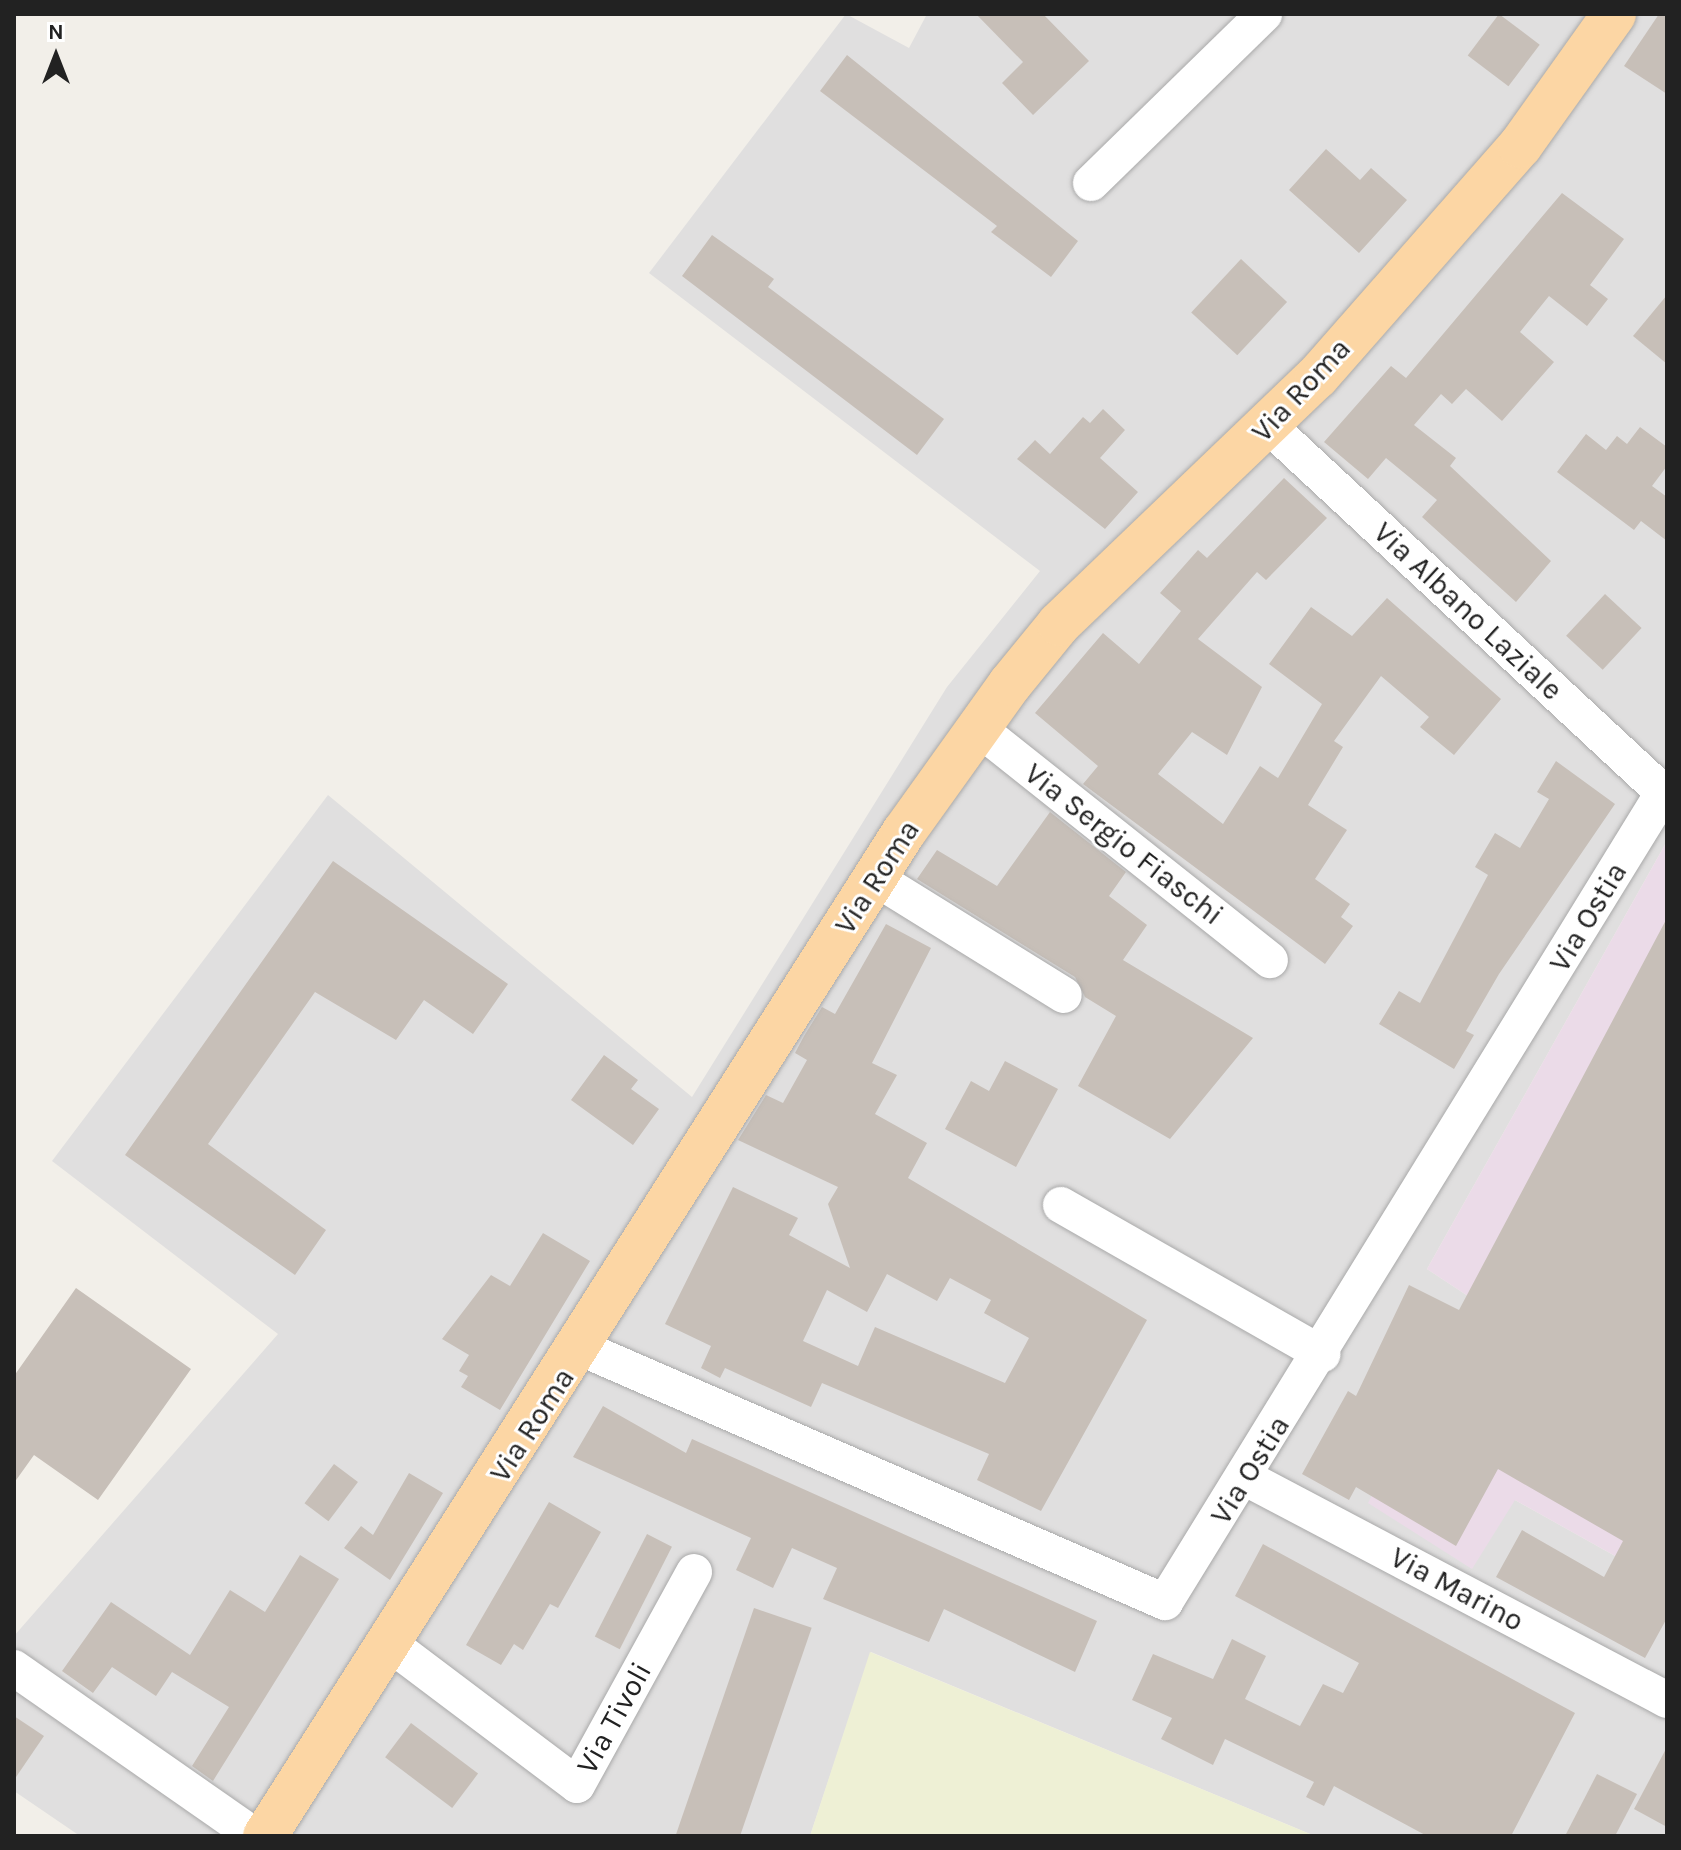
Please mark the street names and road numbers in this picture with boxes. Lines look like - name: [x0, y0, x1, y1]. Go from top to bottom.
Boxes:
- street label: Via Roma: [1244, 331, 1358, 449]
- street label: Via Albano Laziale: [1366, 514, 1570, 708]
- street label: Via Sergio Fiaschi: [1017, 755, 1231, 933]
- street label: Via Roma: [827, 813, 927, 941]
- street label: Via Ostia: [1541, 856, 1635, 978]
- street label: Via Roma: [482, 1361, 582, 1489]
- street label: Via Ostia: [1203, 1409, 1297, 1531]
- street label: Via Marino: [1384, 1539, 1530, 1639]
- street label: Via Tivoli: [569, 1656, 659, 1780]

